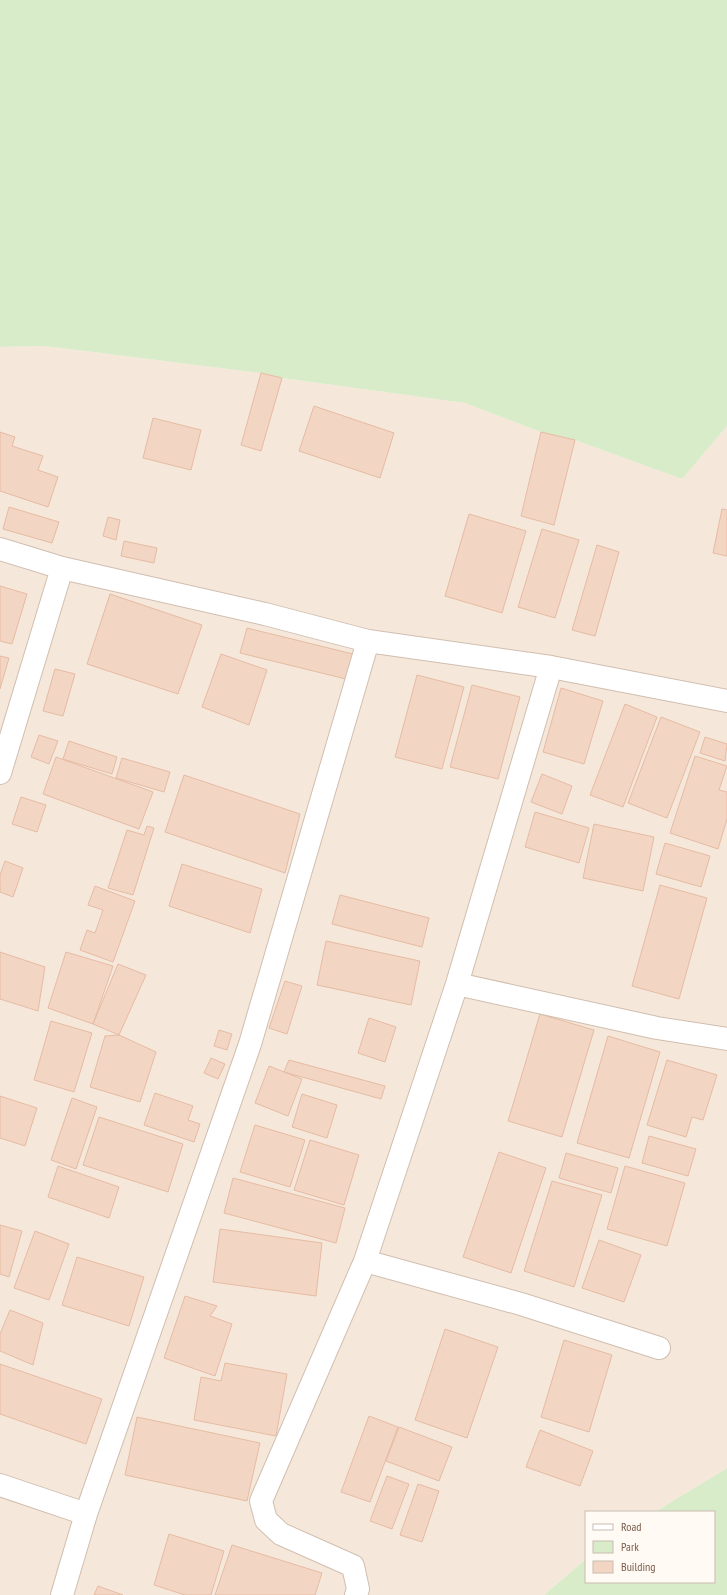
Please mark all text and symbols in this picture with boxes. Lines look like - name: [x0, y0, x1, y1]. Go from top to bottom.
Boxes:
- legend: [585, 1511, 715, 1583]
- text: Road: [621, 1519, 641, 1534]
- text: Park: [621, 1539, 639, 1554]
- text: Building: [621, 1559, 656, 1574]

